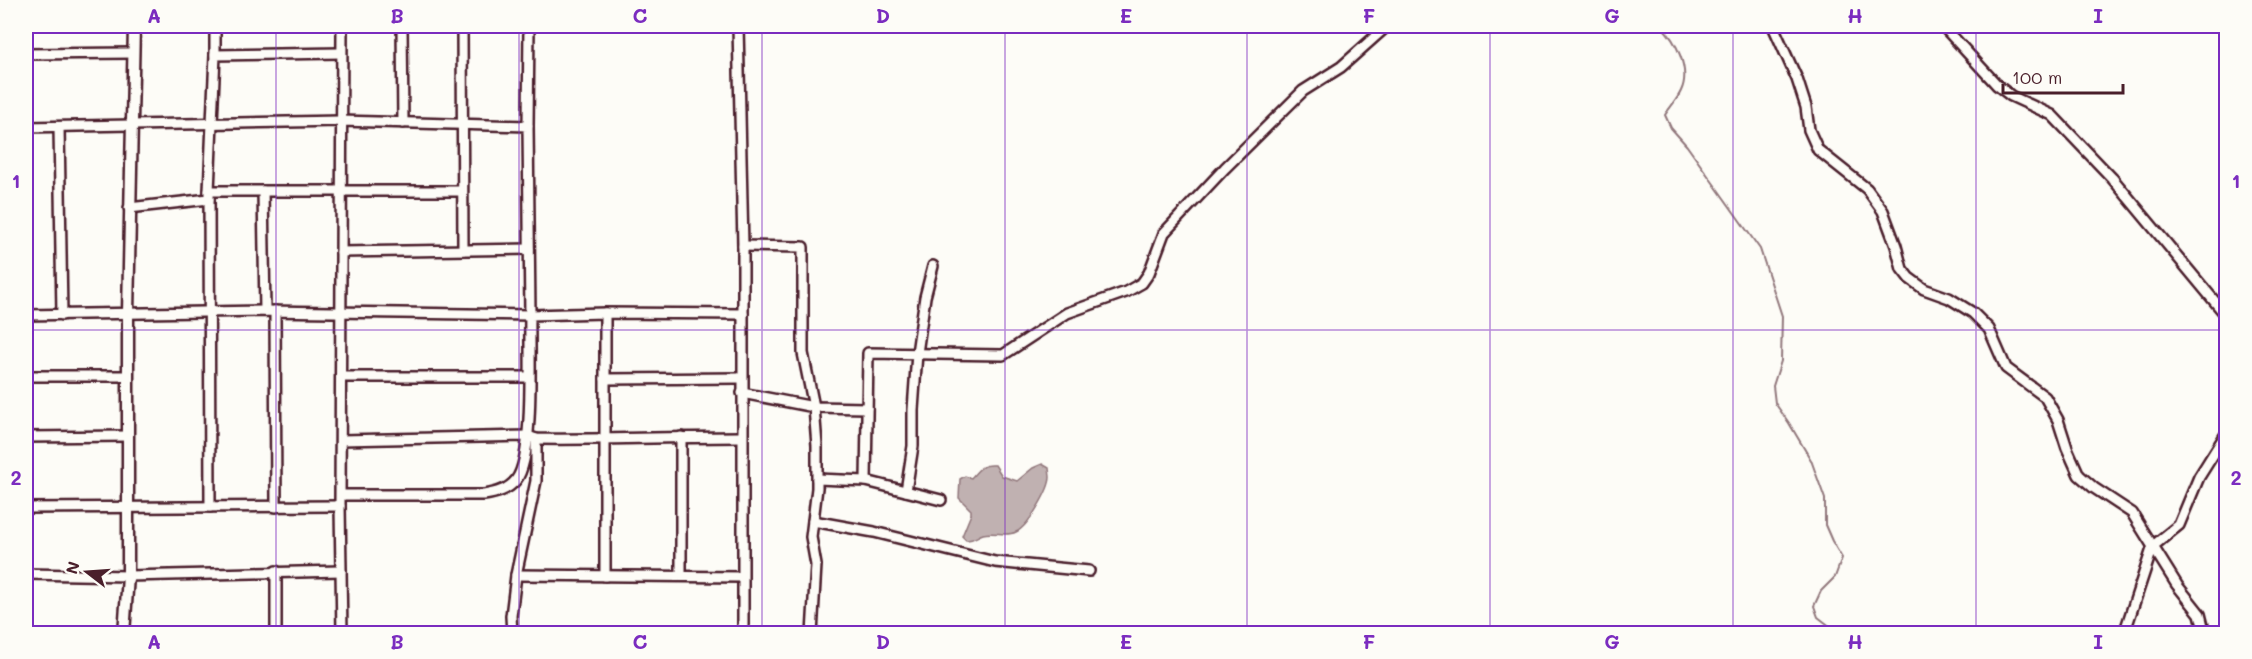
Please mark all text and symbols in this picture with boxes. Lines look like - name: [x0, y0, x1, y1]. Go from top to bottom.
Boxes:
- text: A: [147, 2, 161, 28]
- text: B: [390, 2, 404, 28]
- text: C: [633, 2, 648, 28]
- text: D: [876, 2, 890, 28]
- text: E: [1120, 2, 1132, 28]
- text: F: [1363, 2, 1376, 28]
- text: G: [1604, 2, 1620, 28]
- text: H: [1847, 2, 1863, 28]
- text: I: [2093, 2, 2103, 28]
- scale bar: [2003, 57, 2123, 95]
- text: 100 m: [2012, 65, 2062, 89]
- text: 1: [12, 167, 20, 193]
- text: 1: [2232, 167, 2240, 193]
- text: 2: [10, 464, 22, 490]
- text: 2: [2230, 464, 2242, 490]
- north arrow: [57, 542, 117, 602]
- text: N: [60, 559, 84, 576]
- text: A: [147, 628, 161, 654]
- text: B: [390, 628, 404, 654]
- text: C: [633, 628, 648, 654]
- text: D: [876, 628, 890, 654]
- text: E: [1120, 628, 1132, 654]
- text: F: [1363, 628, 1376, 654]
- text: G: [1604, 628, 1620, 654]
- text: H: [1847, 628, 1863, 654]
- text: I: [2093, 628, 2103, 654]

